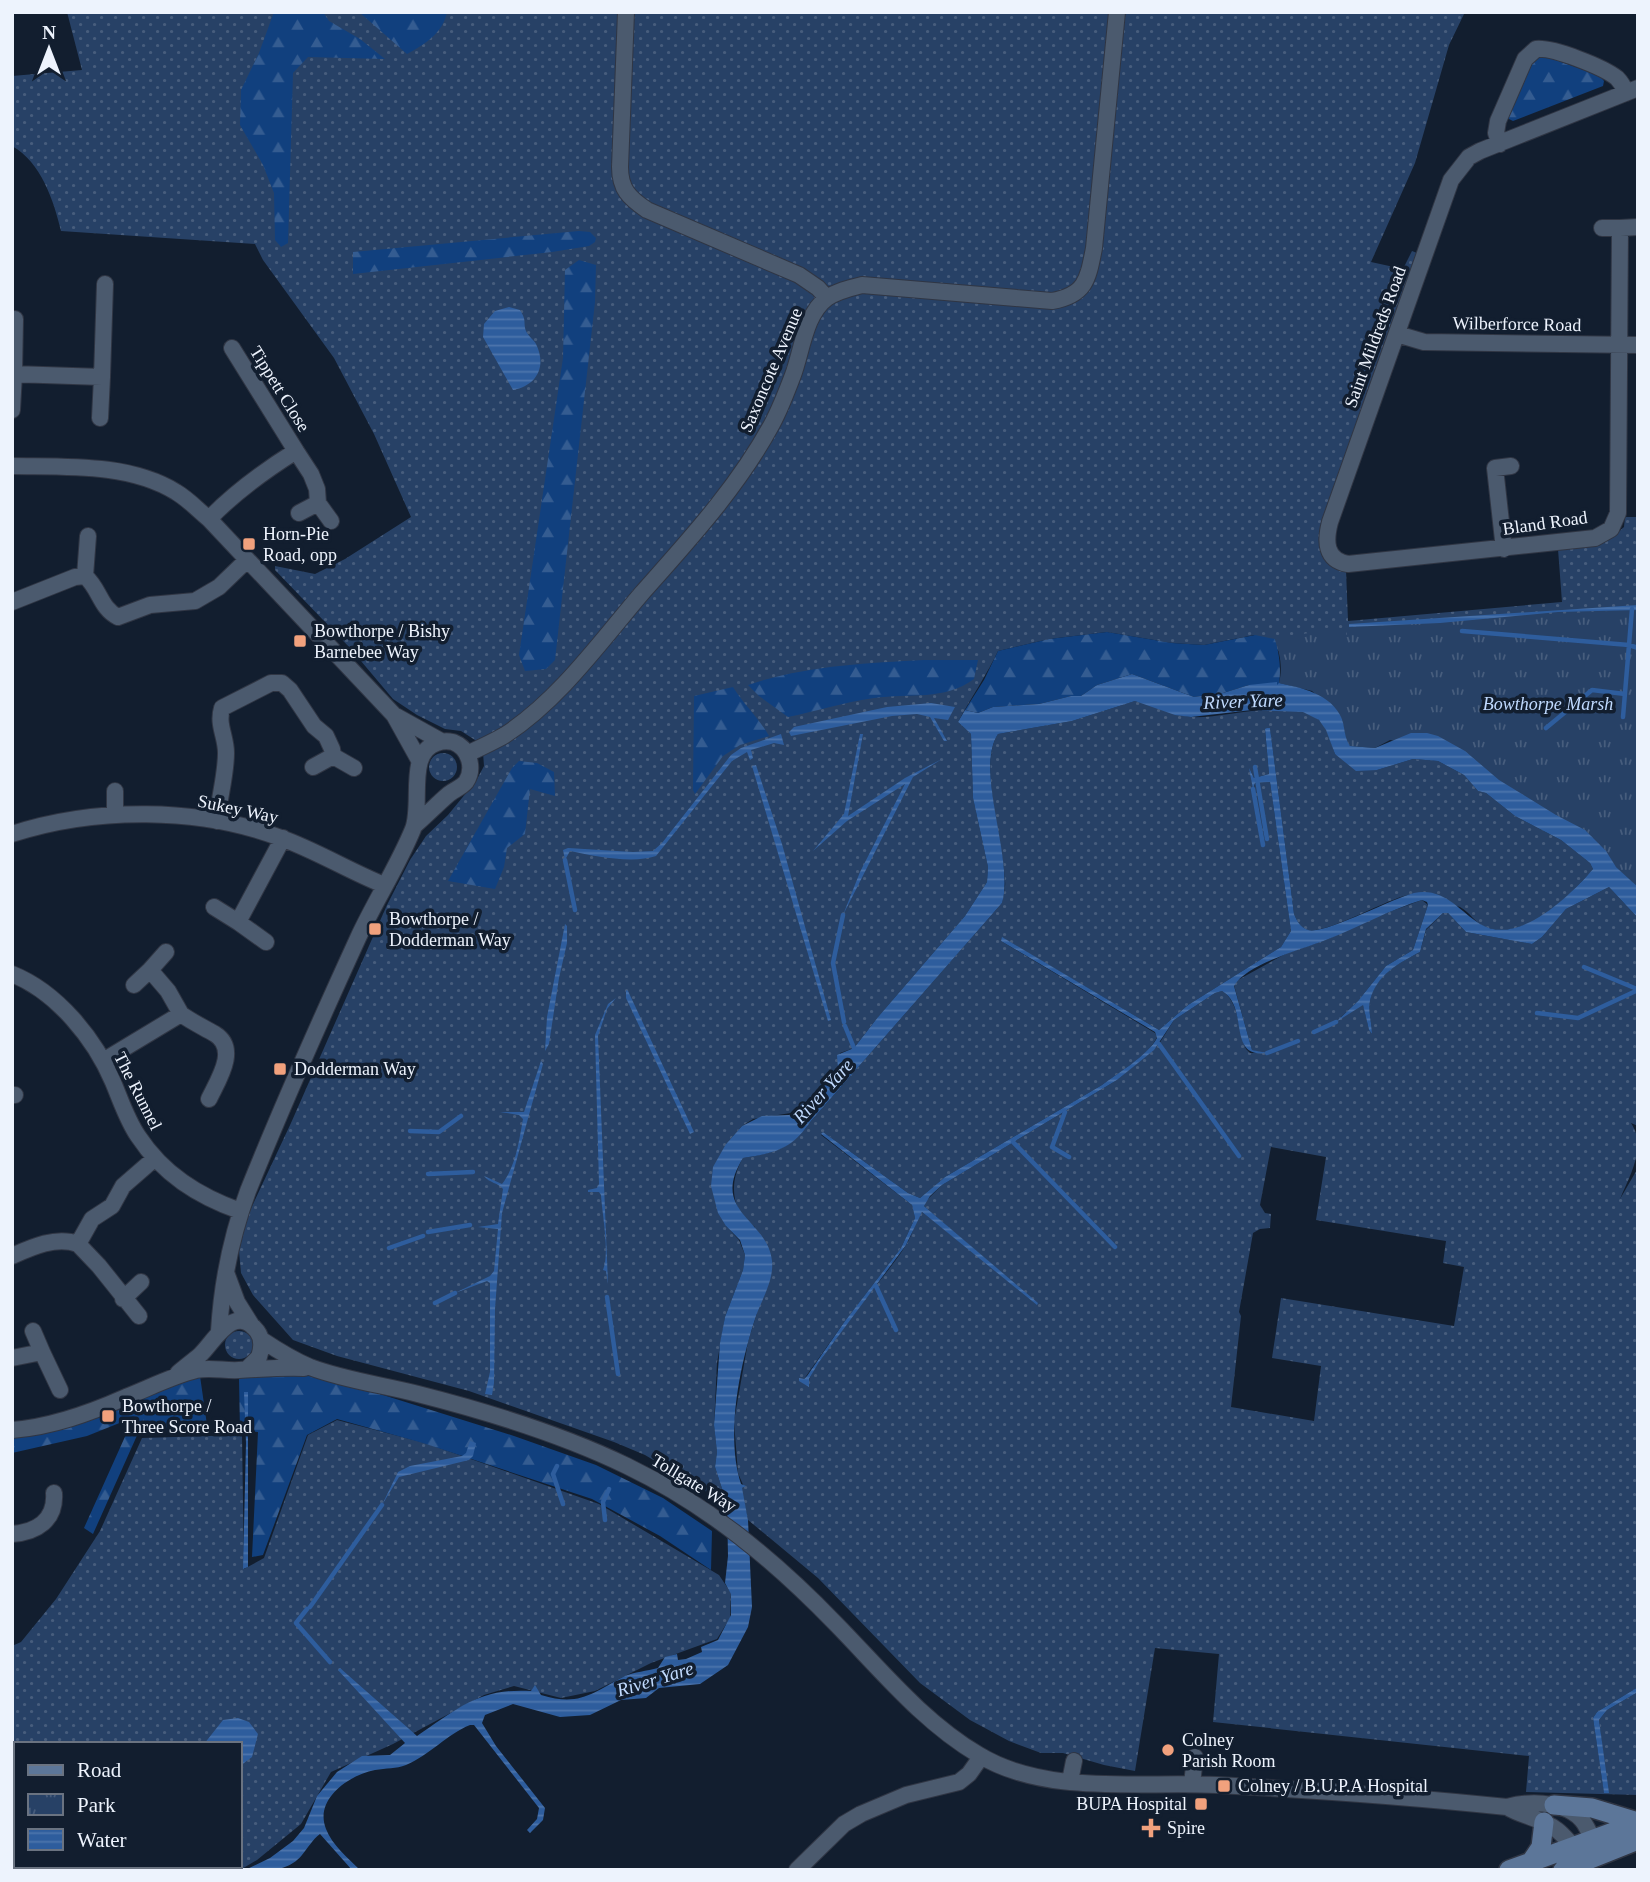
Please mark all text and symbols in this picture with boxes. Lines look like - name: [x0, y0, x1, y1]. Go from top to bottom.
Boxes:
- north arrow: [14, 14, 84, 84]
- text: N: [42, 22, 56, 43]
- street label: Saint Mildreds Road: [1340, 264, 1410, 410]
- street label: Saxoncote Avenue: [736, 305, 806, 435]
- street label: Wilberforce Road: [1452, 313, 1582, 335]
- street label: Tippett Close: [246, 343, 314, 435]
- street label: Bland Road: [1501, 507, 1589, 539]
- place label: Horn-Pie Road, opp: [263, 524, 337, 565]
- marker: Horn-Pie Road, opp: [241, 536, 257, 552]
- place label: Bowthorpe / Bishy Barnebee Way: [314, 621, 450, 662]
- marker: Bowthorpe / Bishy Barnebee Way: [292, 633, 308, 649]
- water label: River Yare: [1202, 689, 1283, 713]
- park label: Bowthorpe Marsh: [1483, 694, 1613, 714]
- street label: Sukey Way: [196, 791, 280, 827]
- place label: Bowthorpe / Dodderman Way: [389, 909, 511, 950]
- marker: Bowthorpe / Dodderman Way: [367, 921, 383, 937]
- street label: The Runnel: [110, 1049, 166, 1133]
- water label: River Yare: [788, 1054, 857, 1128]
- place label: Dodderman Way: [294, 1059, 416, 1079]
- marker: Dodderman Way: [272, 1061, 288, 1077]
- place label: Bowthorpe / Three Score Road: [122, 1396, 252, 1437]
- marker: Bowthorpe / Three Score Road: [100, 1408, 116, 1424]
- street label: Tollgate Way: [648, 1450, 740, 1516]
- water label: River Yare: [613, 1657, 696, 1701]
- place label: Colney Parish Room: [1182, 1730, 1276, 1771]
- legend: [14, 1742, 242, 1868]
- marker: Colney Parish Room: [1160, 1742, 1176, 1758]
- text: Road: [77, 1758, 122, 1782]
- place label: Colney / B.U.P.A Hospital: [1238, 1776, 1428, 1796]
- marker: Colney / B.U.P.A Hospital: [1216, 1778, 1232, 1794]
- text: Park: [77, 1793, 116, 1817]
- place label: BUPA Hospital: [1076, 1794, 1187, 1814]
- marker: BUPA Hospital: [1193, 1796, 1209, 1812]
- marker: Spire: [1141, 1818, 1161, 1838]
- place label: Spire: [1167, 1818, 1205, 1838]
- text: Water: [77, 1828, 127, 1852]

